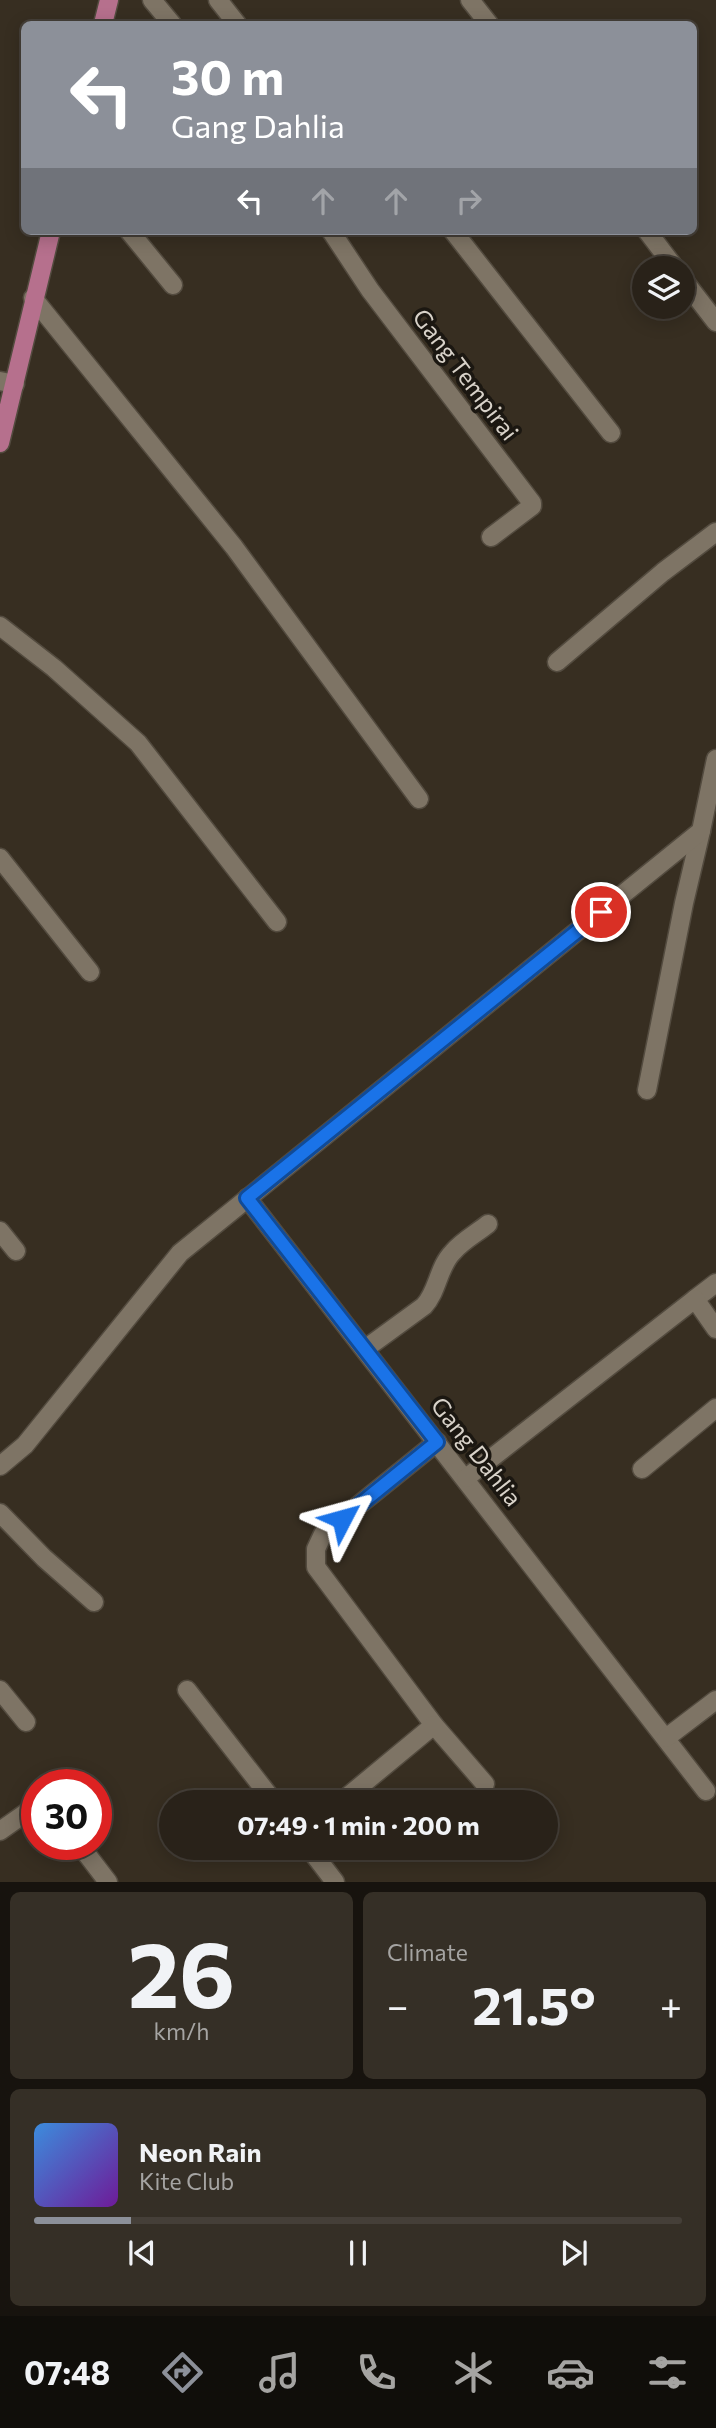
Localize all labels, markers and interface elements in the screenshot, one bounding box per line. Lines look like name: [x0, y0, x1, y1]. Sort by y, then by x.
text: 30 m: [171, 45, 284, 105]
icon: left: [56, 49, 147, 140]
text: Gang Dahlia: [171, 105, 345, 145]
icon: left: [231, 182, 269, 220]
icon: ahead: [304, 182, 342, 220]
icon: ahead: [377, 182, 415, 220]
icon: right: [450, 182, 488, 220]
map controls: [632, 256, 695, 319]
button: layers: [632, 256, 695, 319]
street label: Gang Tempirai: [407, 303, 525, 446]
pin: [571, 882, 631, 942]
icon: arrive: [582, 893, 620, 931]
street label: Gang Dahlia: [426, 1391, 529, 1511]
position arrow: [305, 1482, 379, 1556]
speed limit sign: 30: [21, 1769, 112, 1860]
text: 07:49 · 1 min · 200 m: [237, 1809, 480, 1840]
text: 26: [128, 1915, 235, 2027]
text: Climate: [387, 1938, 468, 1966]
text: 21.5°: [472, 1972, 596, 2036]
text: −: [387, 1981, 409, 2028]
text: +: [660, 1981, 682, 2028]
text: km/h: [154, 2017, 209, 2045]
text: Neon Rain: [139, 2136, 262, 2167]
text: Kite Club: [139, 2167, 234, 2195]
icon: previous: [123, 2234, 161, 2272]
icon: pause: [339, 2234, 377, 2272]
icon: next: [555, 2234, 593, 2272]
icon: directions: [158, 2348, 207, 2397]
icon: music: [255, 2348, 304, 2397]
icon: phone: [352, 2348, 401, 2397]
icon: climate: [449, 2348, 498, 2397]
icon: car: [546, 2348, 595, 2397]
icon: filters: [643, 2348, 692, 2397]
text: 07:48: [24, 2352, 110, 2392]

